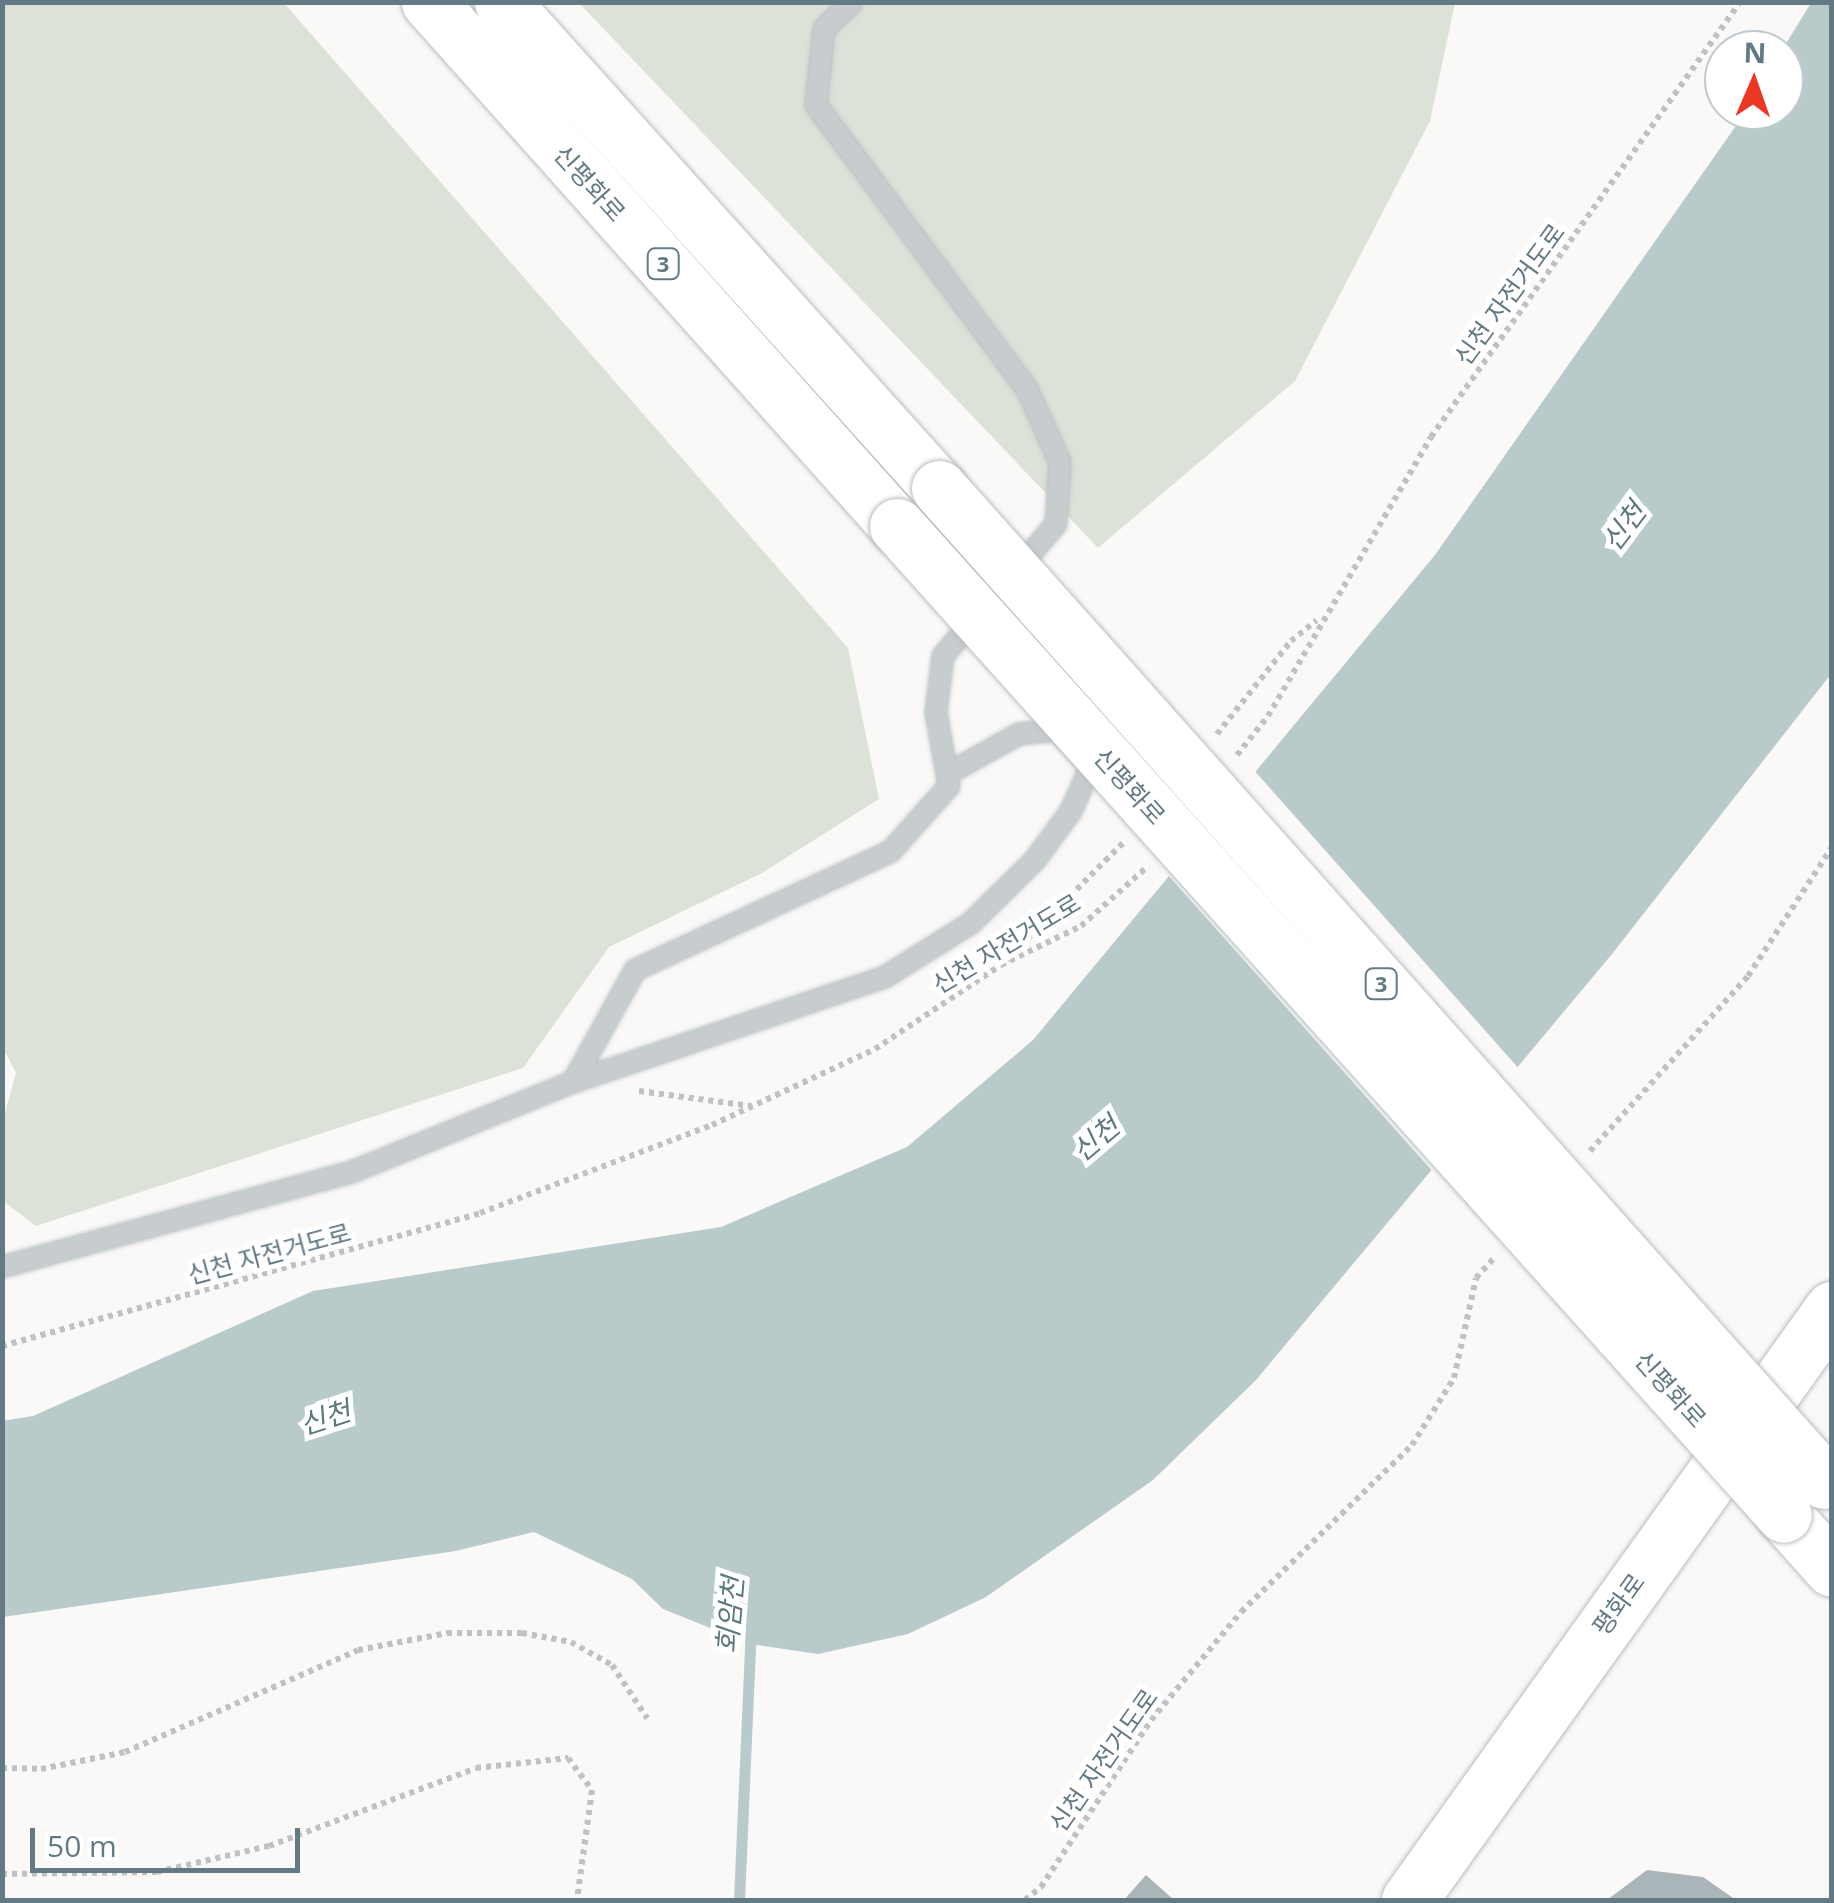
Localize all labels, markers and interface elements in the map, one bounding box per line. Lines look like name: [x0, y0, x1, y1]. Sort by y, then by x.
north arrow: [1704, 30, 1804, 130]
text: N: [1743, 33, 1767, 71]
street label: 신평화로: [548, 139, 632, 227]
street label: 신천 자전거도로: [1448, 217, 1570, 371]
road number: 3: [646, 247, 680, 281]
water label: 신천: [1594, 495, 1652, 557]
street label: 신평화로: [1088, 742, 1172, 830]
street label: 신천 자전거도로: [926, 887, 1086, 999]
road number: 3: [1364, 967, 1398, 1001]
water label: 신천: [1064, 1109, 1126, 1167]
street label: 신천 자전거도로: [184, 1217, 354, 1289]
street label: 신평화로: [1629, 1345, 1713, 1433]
water label: 신천: [295, 1393, 355, 1441]
street label: 평화로: [1586, 1567, 1650, 1641]
water label: 회암천: [709, 1575, 749, 1655]
street label: 신천 자전거도로: [1043, 1683, 1163, 1837]
scale bar: [35, 1808, 305, 1870]
text: 50 m: [47, 1825, 117, 1866]

